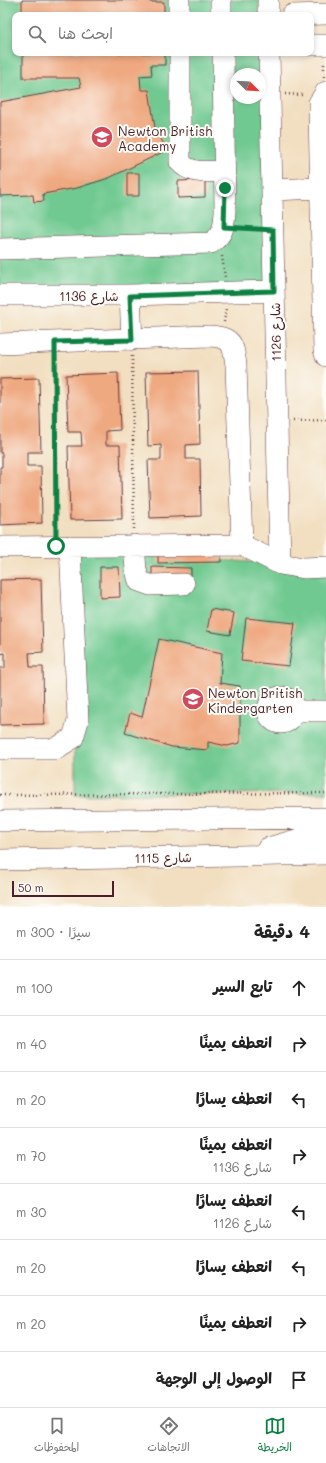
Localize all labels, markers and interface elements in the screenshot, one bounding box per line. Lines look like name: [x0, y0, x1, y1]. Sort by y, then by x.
search box: [12, 12, 314, 56]
icon: search: [26, 23, 48, 45]
text: ابحث هنا: [58, 23, 113, 43]
north arrow: [230, 68, 266, 104]
place label: Newton British Academy: [118, 122, 212, 154]
school or university icon: Newton British Academy: [89, 124, 115, 150]
route end: [216, 179, 234, 197]
street label: شارع 1136: [59, 287, 119, 306]
street label: شارع 1126: [266, 302, 286, 362]
route start: [47, 537, 65, 555]
place label: Newton British Kindergarten: [208, 684, 302, 716]
school or university icon: Newton British Kindergarten: [180, 686, 206, 712]
street label: شارع 1115: [134, 848, 192, 868]
scale bar: [12, 879, 114, 898]
text: 50 m: [18, 880, 44, 895]
text: 4 دقيقة: [254, 920, 310, 942]
text: سيرًا · 300 m: [16, 923, 91, 940]
text: تابع السير: [213, 976, 272, 996]
icon: ahead: [288, 977, 310, 999]
text: 100 m: [16, 979, 52, 996]
text: انعطف يمينًا: [200, 1032, 272, 1052]
icon: right: [288, 1033, 310, 1055]
text: 40 m: [16, 1035, 46, 1052]
text: انعطف يسارًا: [196, 1088, 272, 1108]
icon: left: [288, 1089, 310, 1111]
text: 20 m: [16, 1091, 46, 1108]
text: انعطف يمينًا: [200, 1134, 272, 1154]
icon: right: [288, 1145, 310, 1167]
text: 70 m: [16, 1147, 46, 1164]
text: شارع 1136: [213, 1158, 272, 1175]
text: انعطف يسارًا: [196, 1190, 272, 1210]
icon: left: [288, 1201, 310, 1223]
text: 30 m: [16, 1203, 46, 1220]
text: شارع 1126: [213, 1214, 272, 1231]
text: انعطف يسارًا: [196, 1256, 272, 1276]
icon: left: [288, 1257, 310, 1279]
text: 20 m: [16, 1259, 46, 1276]
text: انعطف يمينًا: [200, 1312, 272, 1332]
icon: right: [288, 1313, 310, 1335]
text: 20 m: [16, 1315, 46, 1332]
text: الوصول إلى الوجهة: [156, 1368, 272, 1388]
icon: arrive: [288, 1369, 310, 1391]
tab: المحفوظات: [34, 1415, 79, 1457]
tab: الاتجاهات: [147, 1415, 190, 1457]
tab: الخريطة: [258, 1415, 292, 1457]

